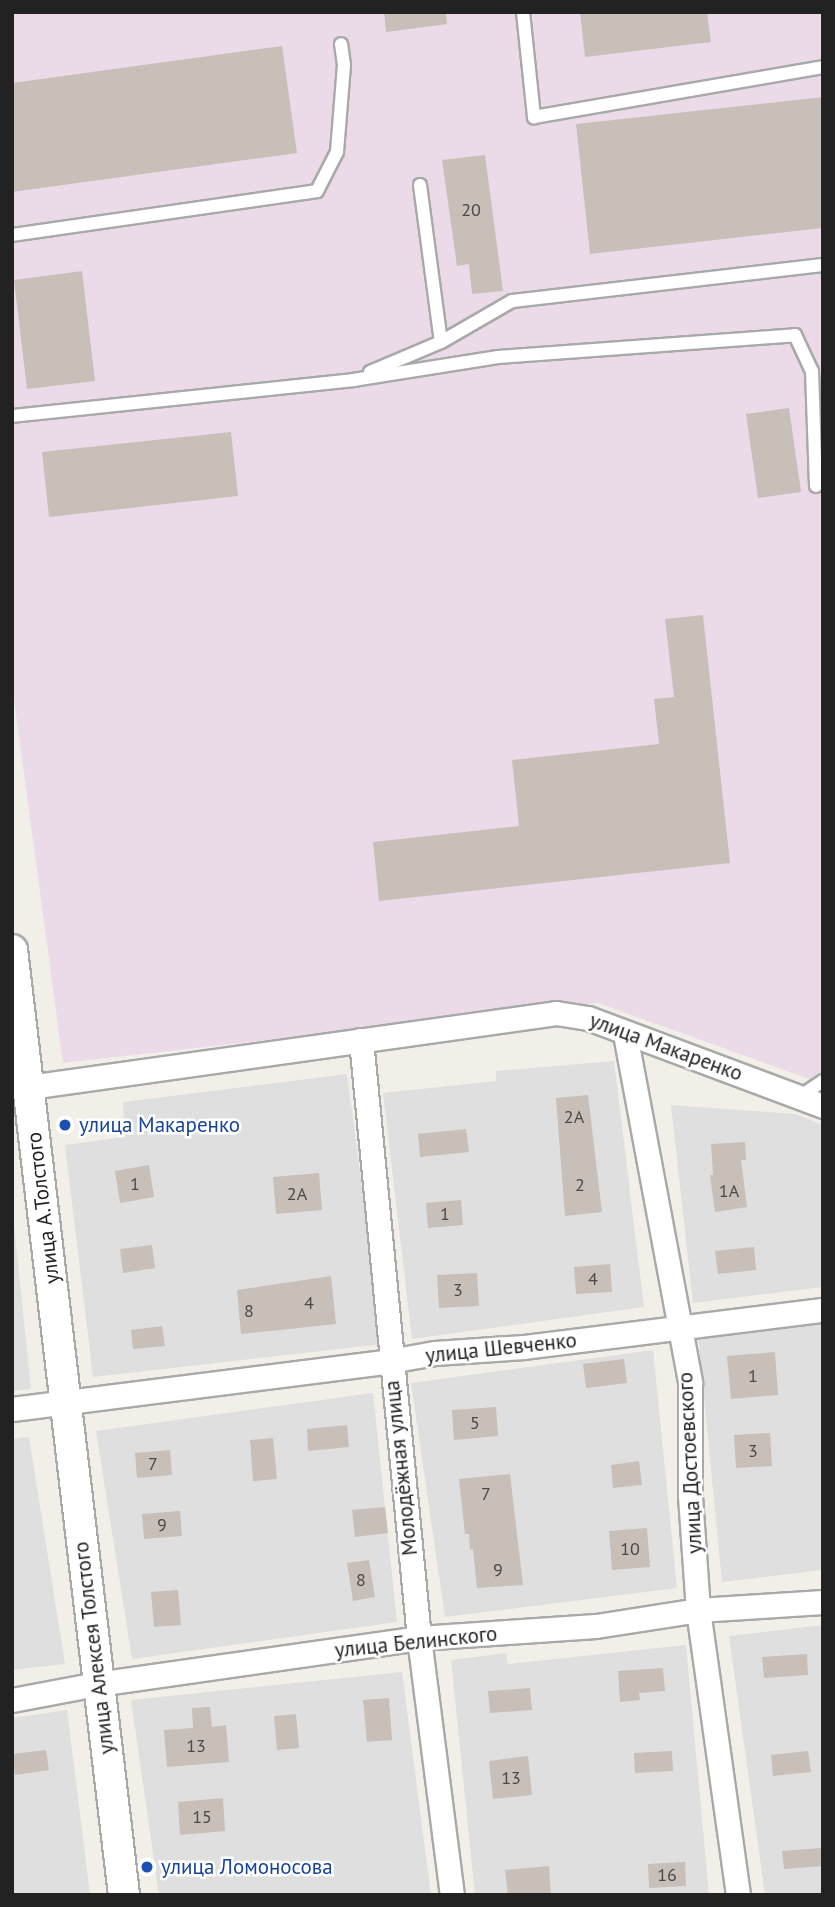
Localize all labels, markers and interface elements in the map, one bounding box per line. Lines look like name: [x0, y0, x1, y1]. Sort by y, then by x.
house number: 20: [461, 199, 481, 221]
street label: улица Макаренко: [586, 1008, 746, 1086]
house number: 2А: [564, 1106, 584, 1128]
place label: улица Макаренко: [79, 1112, 240, 1138]
marker: улица Макаренко: [57, 1117, 73, 1133]
street label: улица А.Толстого: [21, 1130, 65, 1286]
house number: 1: [130, 1173, 140, 1195]
house number: 2: [575, 1174, 585, 1196]
house number: 1А: [719, 1180, 739, 1202]
house number: 2А: [287, 1183, 307, 1205]
house number: 1: [440, 1203, 450, 1225]
house number: 4: [588, 1268, 598, 1290]
house number: 3: [453, 1279, 463, 1301]
house number: 4: [304, 1292, 314, 1314]
house number: 8: [244, 1300, 254, 1322]
street label: улица Шевченко: [424, 1328, 578, 1368]
house number: 1: [748, 1365, 758, 1387]
street label: улица Достоевского: [673, 1371, 707, 1555]
street label: Молодёжная улица: [379, 1379, 423, 1557]
house number: 5: [470, 1412, 480, 1434]
house number: 3: [748, 1440, 758, 1462]
house number: 7: [148, 1453, 158, 1475]
house number: 7: [481, 1483, 491, 1505]
house number: 9: [157, 1514, 167, 1536]
house number: 10: [620, 1538, 640, 1560]
street label: улица Алексея Толстого: [68, 1540, 120, 1756]
house number: 9: [493, 1559, 503, 1581]
house number: 8: [356, 1569, 366, 1591]
street label: улица Белинского: [333, 1621, 499, 1663]
house number: 13: [186, 1735, 206, 1757]
house number: 13: [501, 1767, 521, 1789]
house number: 15: [192, 1806, 212, 1828]
place label: улица Ломоносова: [161, 1854, 333, 1880]
marker: улица Ломоносова: [139, 1859, 155, 1875]
house number: 16: [657, 1864, 677, 1886]

